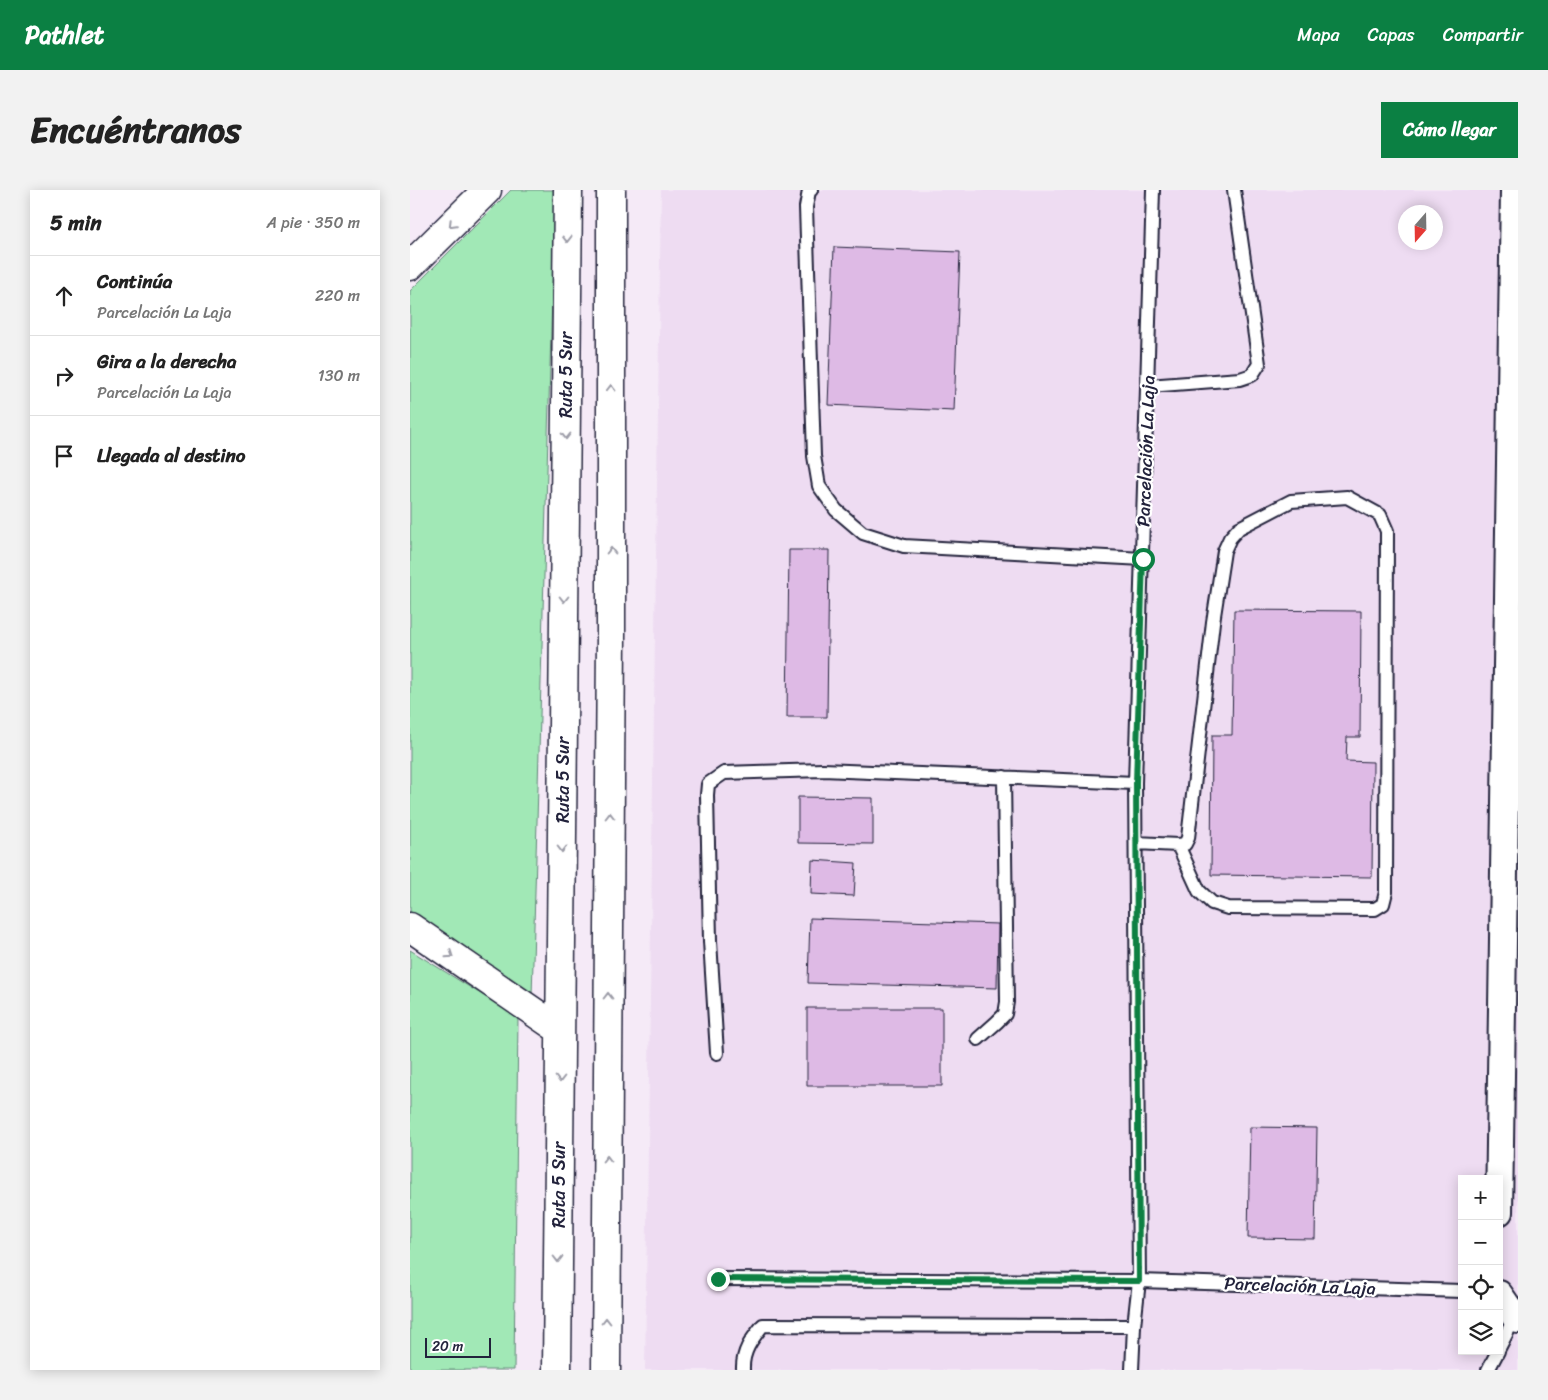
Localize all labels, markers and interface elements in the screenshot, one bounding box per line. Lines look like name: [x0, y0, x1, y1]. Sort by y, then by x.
text: Pathlet: [25, 14, 104, 56]
text: Mapa: [1297, 19, 1340, 51]
text: Capas: [1368, 19, 1415, 51]
text: Compartir: [1443, 19, 1523, 51]
text: Encuéntranos: [30, 99, 241, 161]
button: Cómo llegar: [1381, 102, 1518, 158]
text: 5 min: [50, 204, 102, 242]
north arrow: [1398, 205, 1443, 250]
text: A pie · 350 m: [267, 208, 360, 237]
one-way arrow: [449, 218, 458, 227]
one-way arrow: [562, 235, 572, 243]
text: Continúa: [97, 265, 172, 298]
text: 220 m: [315, 281, 360, 310]
icon: ahead: [50, 282, 78, 310]
text: Parcelación La Laja: [97, 298, 232, 327]
street label: Ruta 5 Sur: [550, 330, 582, 418]
text: Gira a la derecha: [97, 345, 236, 378]
text: 130 m: [318, 361, 360, 390]
icon: right: [50, 362, 78, 390]
street label: Parcelación La Laja: [1127, 375, 1165, 527]
text: Parcelación La Laja: [97, 378, 232, 407]
one-way arrow: [606, 384, 616, 392]
one-way arrow: [560, 432, 571, 440]
text: Llegada al destino: [97, 439, 246, 472]
icon: arrive: [50, 442, 78, 470]
one-way arrow: [606, 547, 616, 554]
route start: [1132, 548, 1155, 571]
one-way arrow: [559, 595, 569, 603]
street label: Ruta 5 Sur: [547, 735, 579, 823]
one-way arrow: [604, 812, 615, 820]
one-way arrow: [557, 845, 567, 853]
one-way arrow: [445, 949, 454, 958]
one-way arrow: [603, 992, 613, 1000]
one-way arrow: [555, 1075, 565, 1083]
street label: Ruta 5 Sur: [543, 1140, 575, 1228]
one-way arrow: [602, 1155, 612, 1162]
map controls: [1458, 1175, 1503, 1355]
button: +: [1458, 1175, 1503, 1220]
button: −: [1458, 1220, 1503, 1265]
one-way arrow: [553, 1255, 564, 1263]
button: locate: [1458, 1265, 1503, 1310]
street label: Parcelación La Laja: [1224, 1267, 1376, 1305]
route end: [707, 1268, 730, 1291]
button: layers: [1458, 1310, 1503, 1355]
one-way arrow: [601, 1317, 611, 1325]
text: 20 m: [432, 1334, 463, 1359]
scale bar: [425, 1335, 491, 1358]

